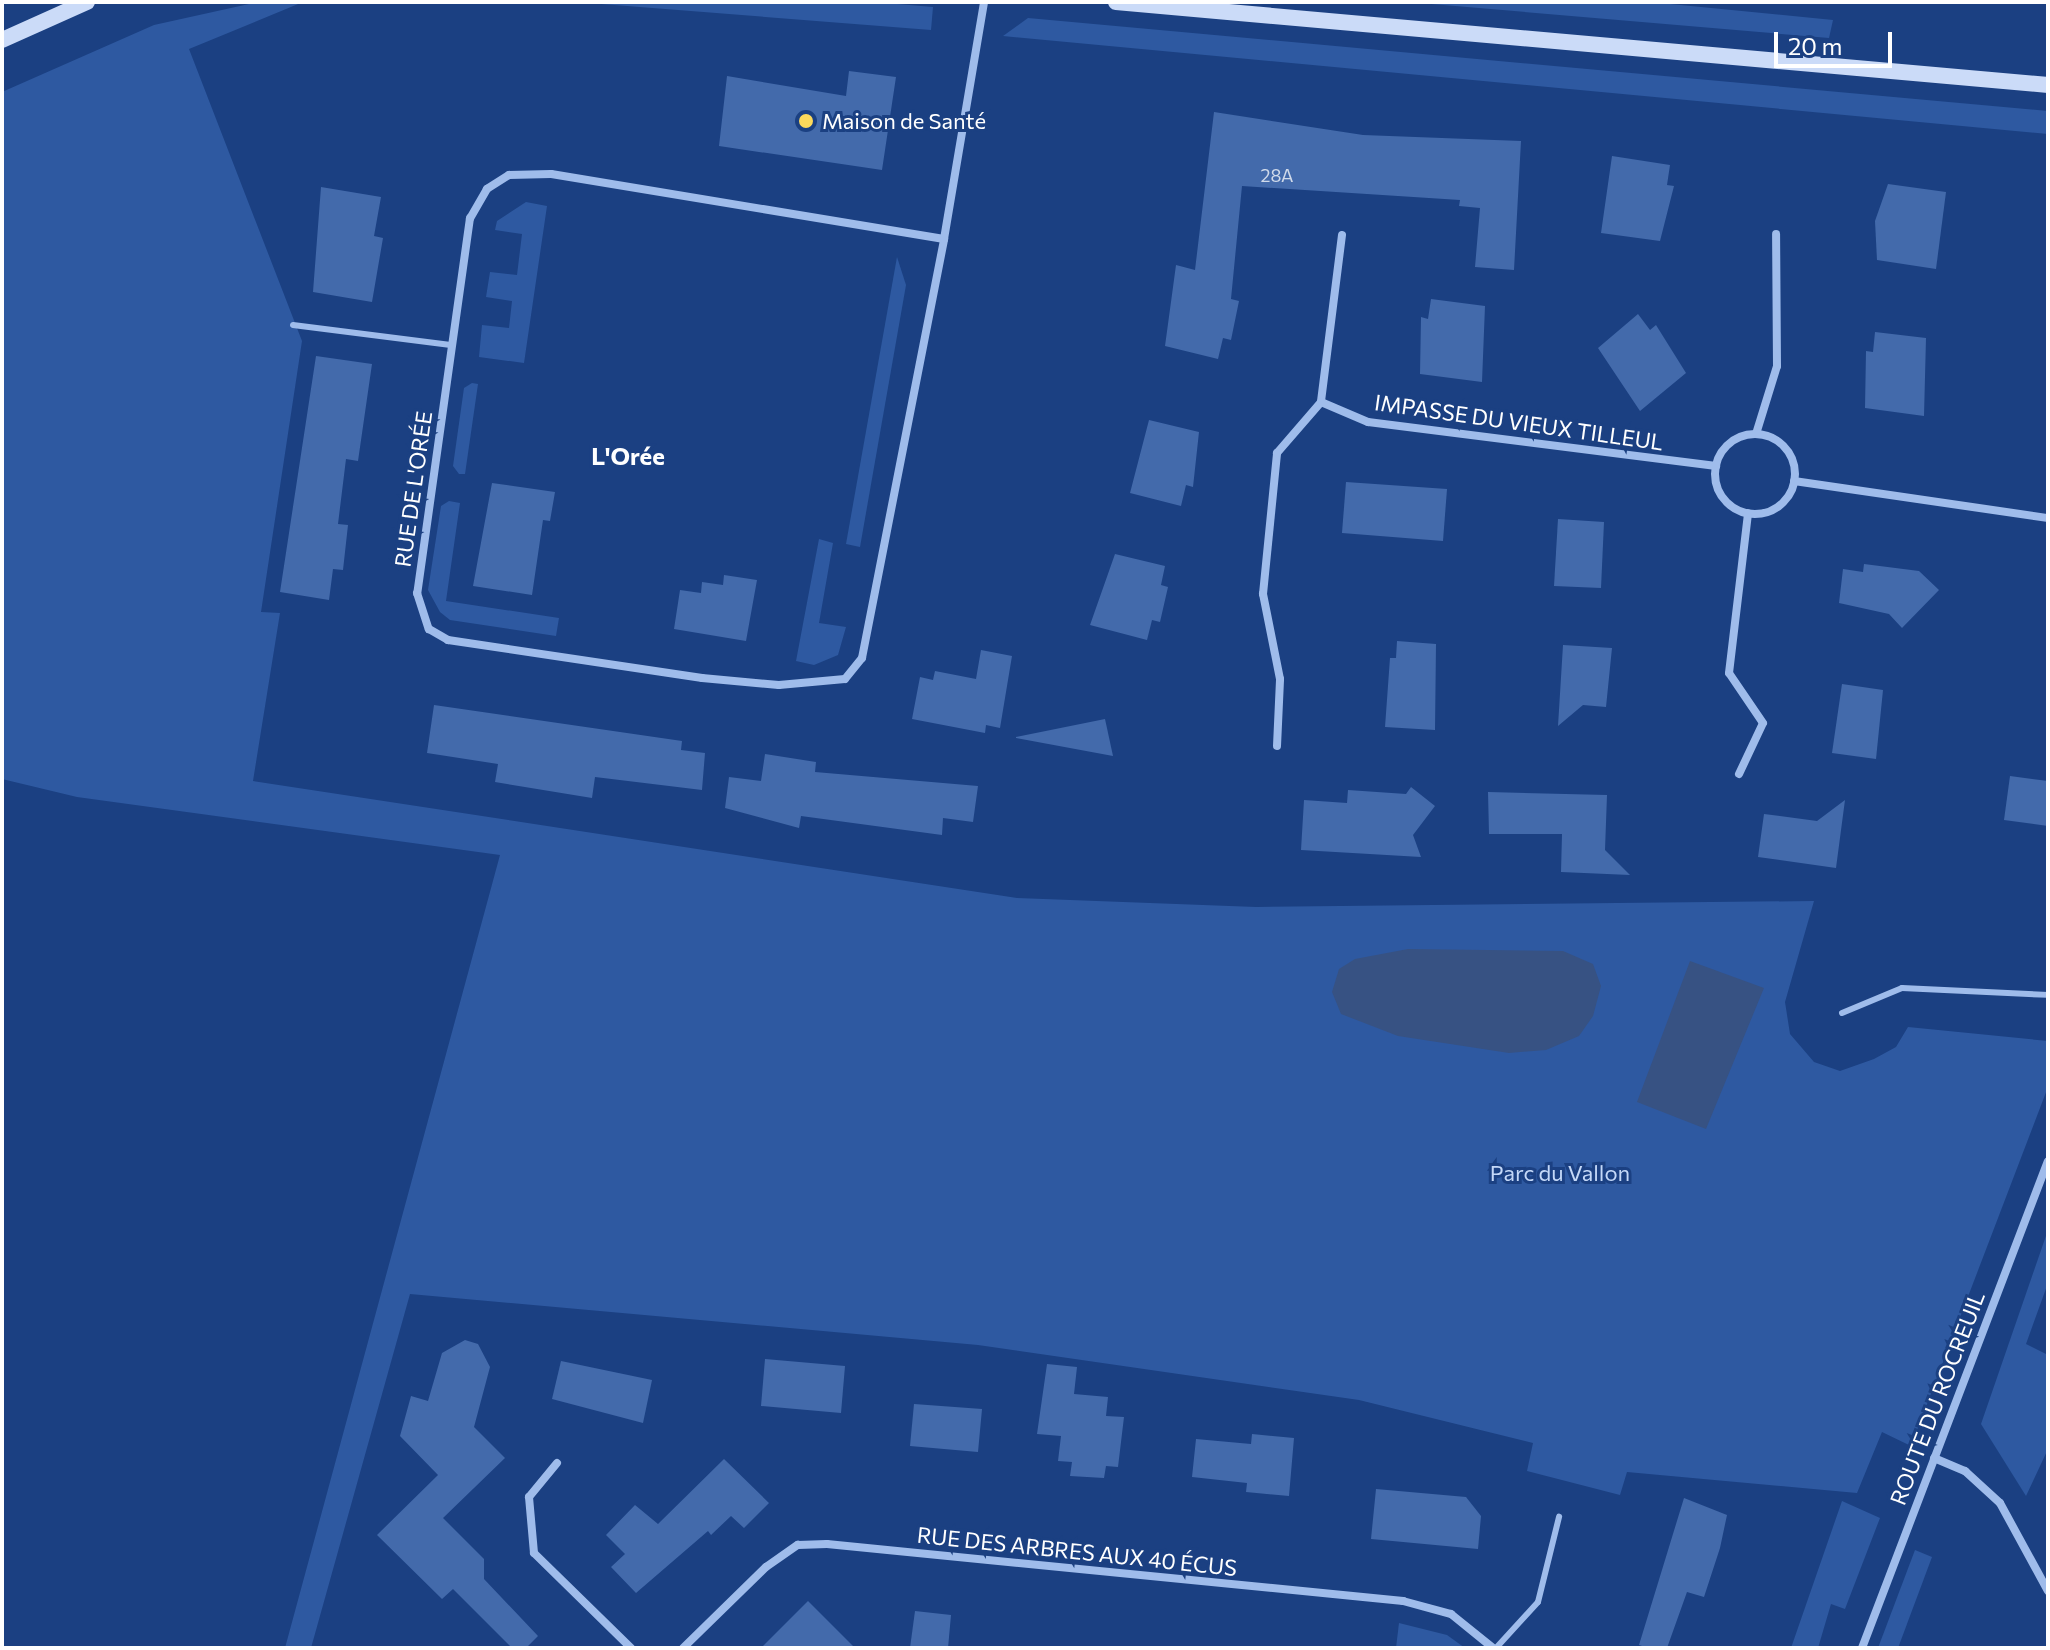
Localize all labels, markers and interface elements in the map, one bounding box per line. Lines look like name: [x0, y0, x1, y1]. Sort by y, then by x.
scale bar: [1778, 16, 1896, 66]
text: 20 m: [1788, 31, 1842, 60]
place label: Maison de Santé: [822, 108, 986, 134]
marker: Maison de Santé: [797, 112, 815, 130]
house number: 28A: [1261, 164, 1293, 186]
street label: IMPASSE DU VIEUX TILLEUL: [1373, 389, 1665, 455]
street label: RUE DE L'ORÉE: [389, 409, 437, 569]
district label: L'Orée: [591, 442, 665, 470]
park label: Parc du Vallon: [1490, 1160, 1630, 1186]
street label: ROUTE DU ROCREUIL: [1884, 1288, 1990, 1508]
street label: RUE DES ARBRES AUX 40 ÉCUS: [916, 1521, 1238, 1581]

